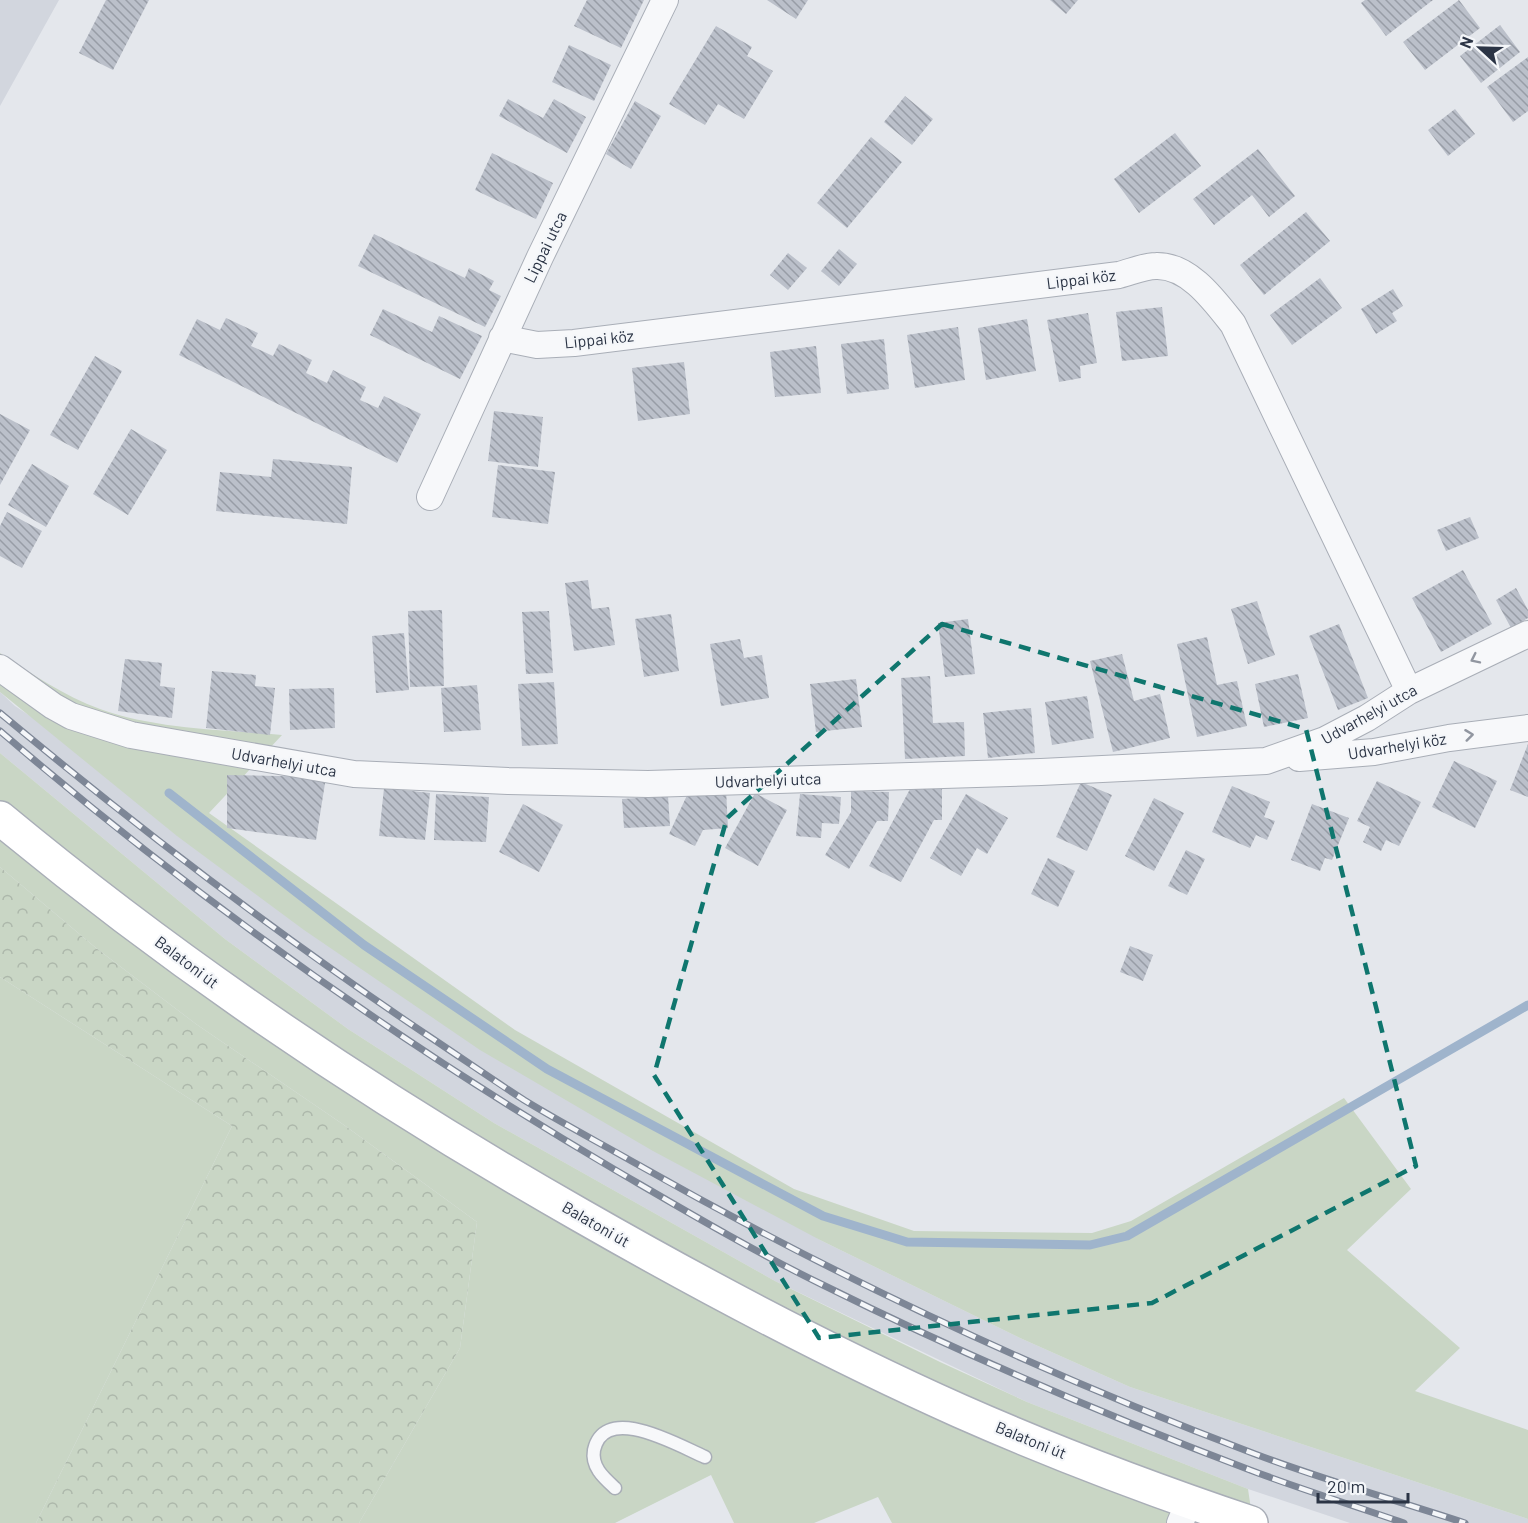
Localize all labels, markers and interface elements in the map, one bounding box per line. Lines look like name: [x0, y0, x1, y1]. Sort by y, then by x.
north arrow: [1450, 18, 1510, 78]
text: N: [1455, 34, 1476, 51]
street label: Lippai utca: [519, 208, 570, 286]
street label: Lippai köz: [1045, 265, 1117, 292]
street label: Lippai köz: [563, 325, 635, 352]
one-way arrow: [1471, 651, 1482, 663]
street label: Udvarhelyi utca: [1318, 679, 1420, 748]
street label: Udvarhelyi köz: [1346, 728, 1447, 763]
one-way arrow: [1465, 729, 1474, 742]
street label: Udvarhelyi utca: [230, 743, 338, 780]
street label: Udvarhelyi utca: [714, 768, 822, 791]
street label: Balatoni út: [152, 932, 223, 992]
street label: Balatoni út: [559, 1197, 633, 1250]
street label: Balatoni út: [993, 1417, 1069, 1462]
scale bar: [1318, 1466, 1408, 1504]
text: 20 m: [1327, 1475, 1365, 1497]

